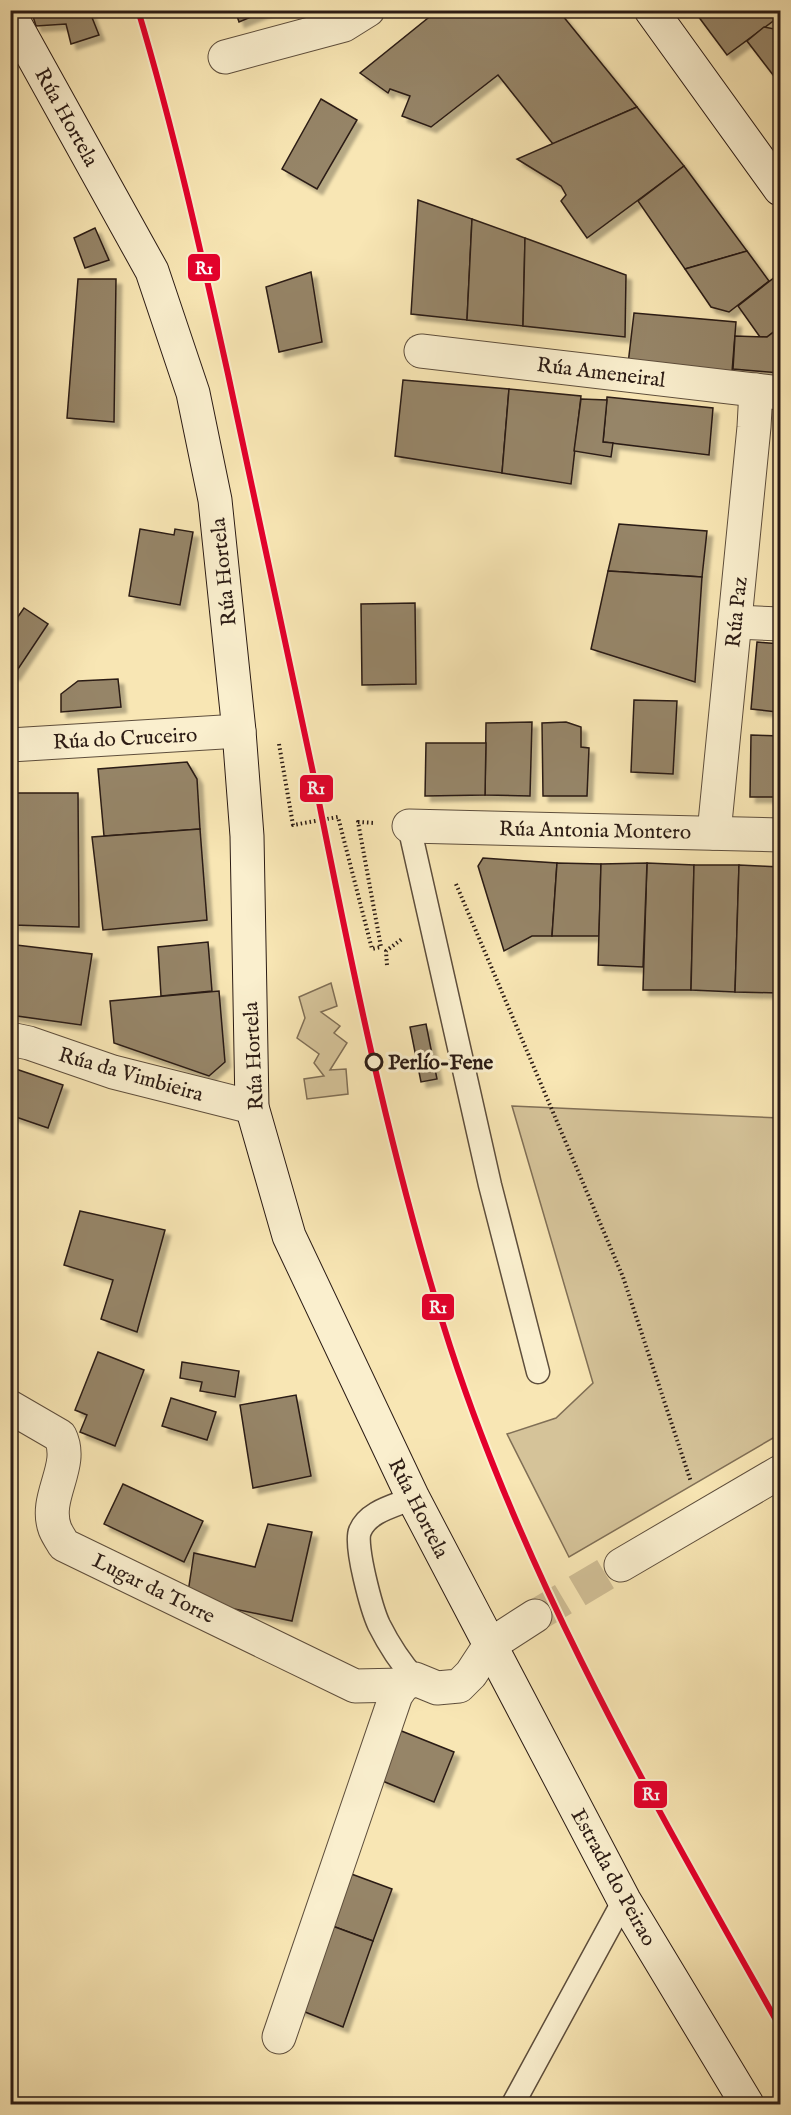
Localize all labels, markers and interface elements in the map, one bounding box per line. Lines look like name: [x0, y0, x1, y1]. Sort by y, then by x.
street label: Rúa Hortela: [28, 64, 104, 173]
line badge: R1: [187, 253, 221, 282]
text: R1: [195, 260, 213, 280]
street label: Rúa Ameneiral: [535, 352, 667, 395]
street label: Rúa Hortela: [205, 515, 244, 627]
street label: Rúa Paz: [720, 575, 755, 649]
street label: Rúa do Cruceiro: [52, 722, 198, 757]
line badge: R1: [299, 774, 334, 803]
text: R1: [307, 780, 325, 800]
street label: Rúa Antonia Montero: [499, 816, 691, 847]
street label: Rúa Hortela: [238, 1000, 271, 1111]
street label: Rúa da Vimbieira: [55, 1042, 207, 1109]
place label: Perlío-Fene: [388, 1050, 494, 1077]
marker: Perlío-Fene: [365, 1053, 383, 1071]
line badge: R1: [421, 1293, 455, 1321]
text: R1: [429, 1299, 447, 1319]
street label: Rúa Hortela: [381, 1454, 455, 1564]
street label: Lugar da Torre: [88, 1548, 219, 1631]
line badge: R1: [633, 1780, 668, 1809]
text: R1: [642, 1786, 660, 1806]
street label: Estrada do Peirao: [564, 1804, 662, 1951]

